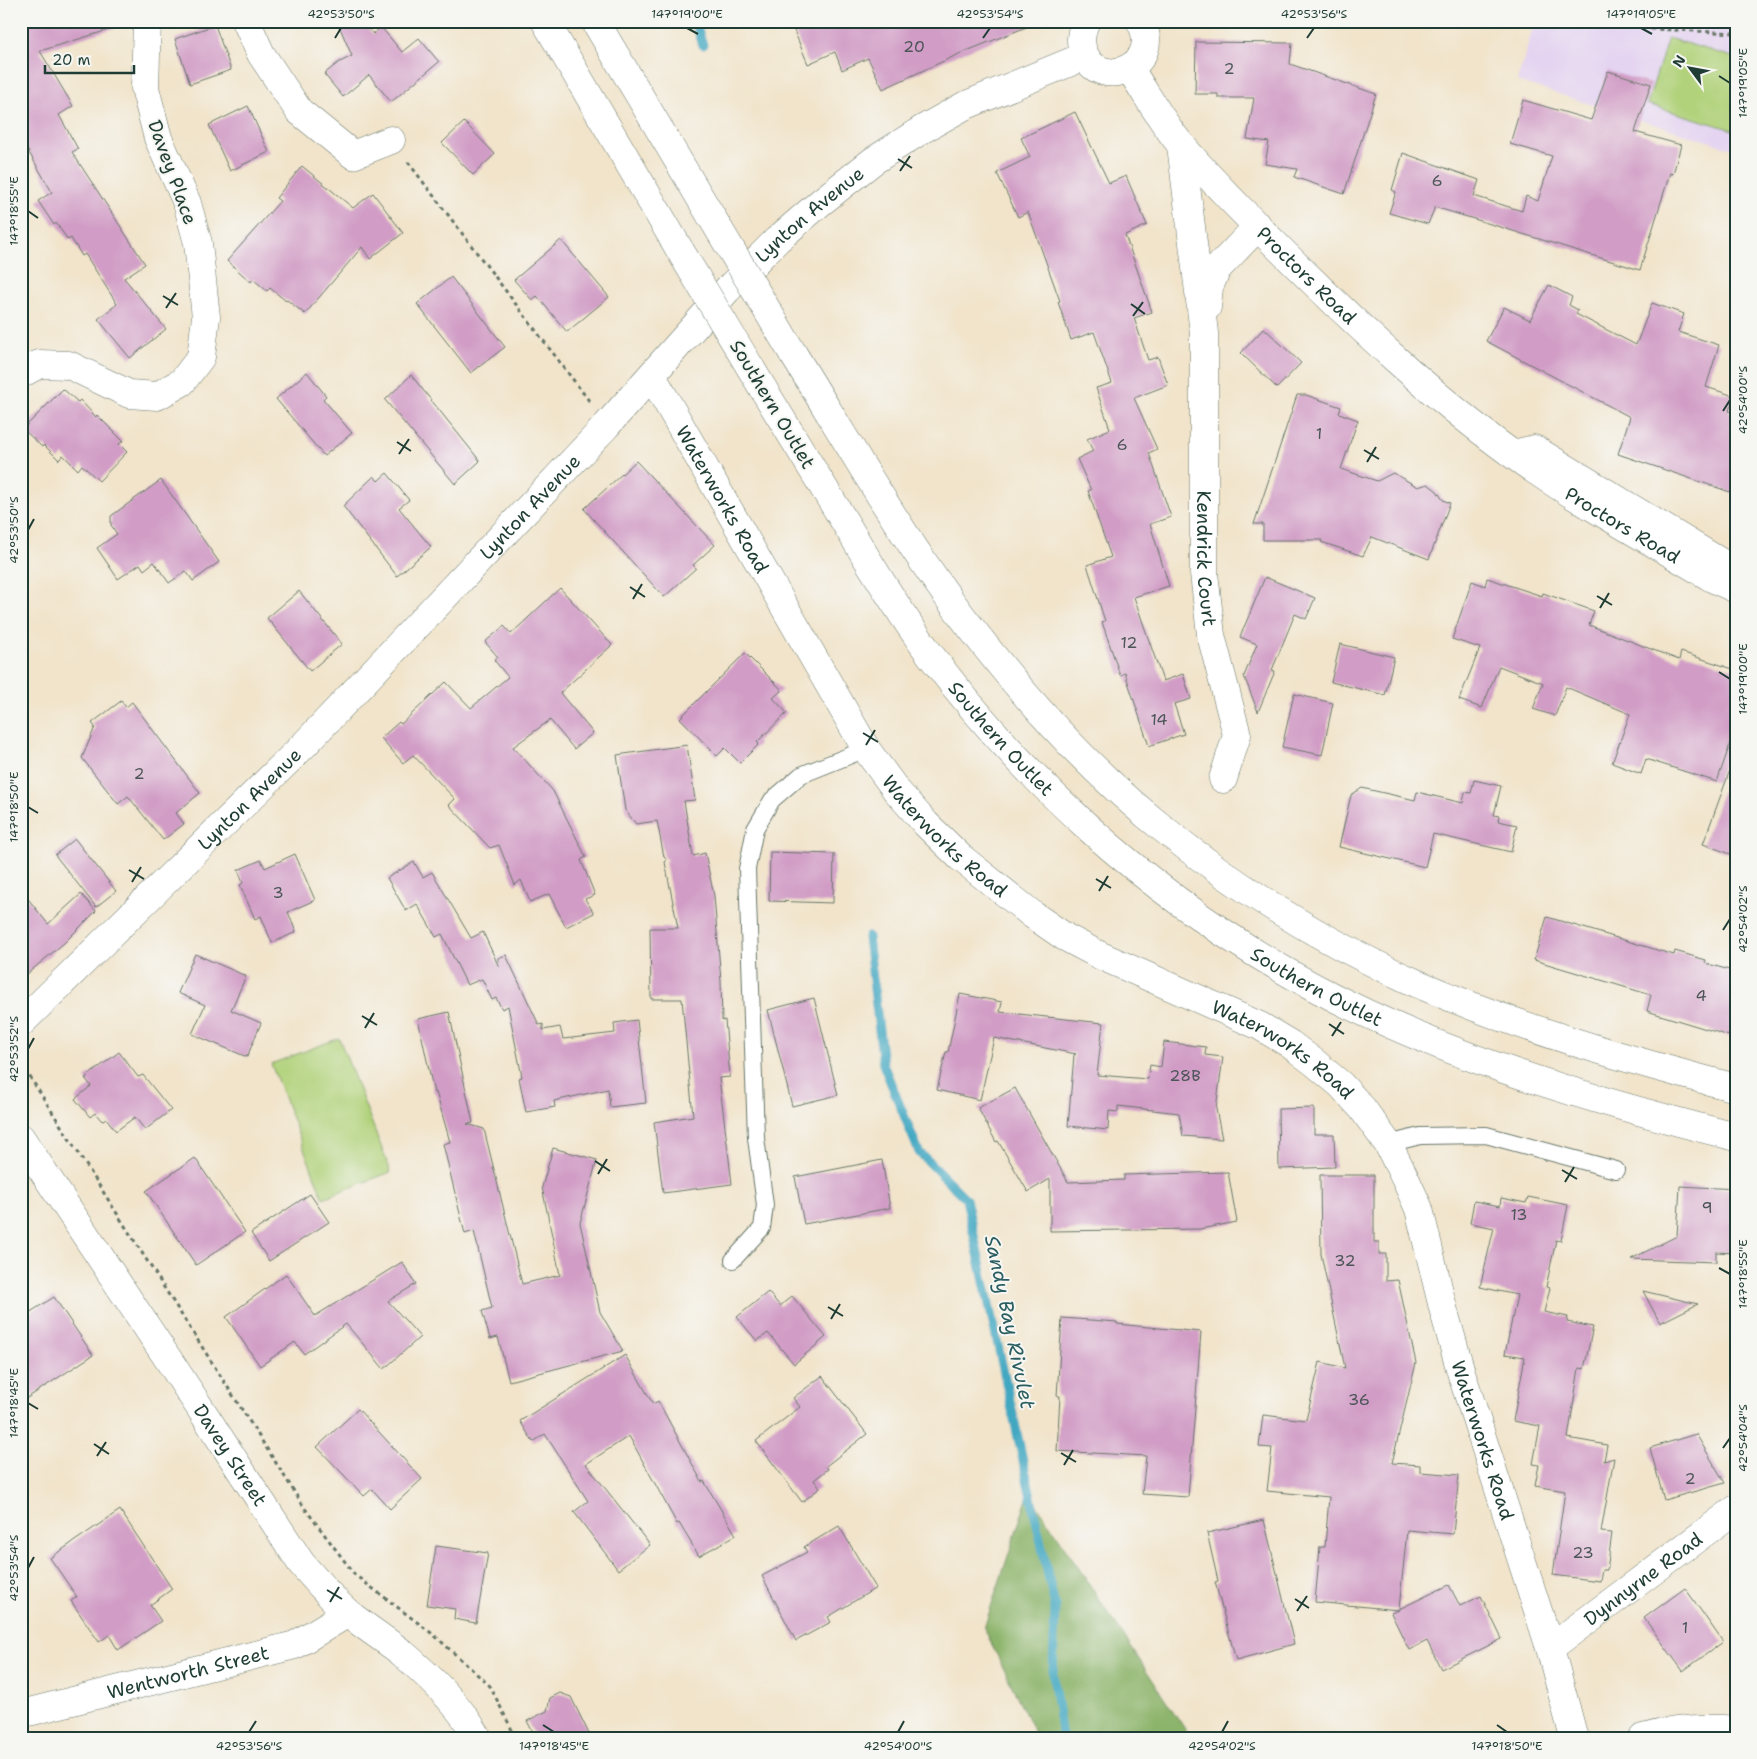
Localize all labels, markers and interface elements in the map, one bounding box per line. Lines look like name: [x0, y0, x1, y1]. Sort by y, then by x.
text: 42°53'50"S: [307, 6, 375, 22]
text: 147°19'00"E: [651, 6, 723, 22]
text: 42°53'54"S: [957, 6, 1024, 22]
text: 42°53'56"S: [1281, 6, 1347, 22]
text: 147°19'05"E: [1606, 6, 1676, 22]
house number: 20: [903, 36, 925, 57]
scale bar: [45, 42, 134, 74]
north arrow: [1664, 42, 1714, 92]
text: 147°19'05"E: [1735, 48, 1751, 118]
text: 20 m: [52, 50, 91, 70]
text: N: [1668, 52, 1690, 71]
house number: 2: [1223, 58, 1235, 79]
street label: Davey Place: [142, 116, 203, 228]
street label: Lynton Avenue: [750, 161, 869, 268]
house number: 6: [1431, 170, 1443, 191]
text: 147°18'55"E: [6, 176, 22, 246]
street label: Proctors Road: [1251, 221, 1362, 330]
street label: Southern Outlet: [724, 335, 821, 473]
text: 42°54'00"S: [1735, 366, 1751, 434]
street label: Waterworks Road: [670, 421, 774, 578]
house number: 1: [1316, 423, 1322, 444]
house number: 6: [1116, 434, 1128, 455]
street label: Lynton Avenue: [474, 449, 586, 565]
street label: Proctors Road: [1560, 481, 1685, 569]
street label: Kendrick Court: [1191, 491, 1222, 628]
text: 42°53'50"S: [6, 496, 22, 564]
house number: 12: [1120, 632, 1138, 653]
text: 147°19'00"E: [1735, 643, 1751, 715]
street label: Southern Outlet: [943, 676, 1059, 801]
house number: 14: [1150, 709, 1168, 730]
street label: Lynton Avenue: [192, 742, 307, 856]
house number: 2: [133, 763, 145, 784]
street label: Waterworks Road: [876, 770, 1013, 903]
text: 147°18'50"E: [6, 772, 22, 842]
house number: 3: [272, 882, 284, 903]
text: 42°54'02"S: [1735, 885, 1751, 953]
street label: Southern Outlet: [1246, 941, 1387, 1032]
house number: 4: [1695, 985, 1707, 1006]
street label: Waterworks Road: [1208, 994, 1360, 1105]
text: 42°53'52"S: [6, 1015, 22, 1082]
house number: 28B: [1169, 1065, 1201, 1086]
house number: 9: [1701, 1197, 1713, 1218]
house number: 13: [1510, 1204, 1528, 1225]
water label: Sandy Bay Rivulet: [979, 1233, 1041, 1412]
text: 147°18'55"E: [1735, 1239, 1751, 1309]
house number: 32: [1334, 1250, 1356, 1271]
street label: Waterworks Road: [1445, 1358, 1520, 1523]
text: 147°18'45"E: [6, 1368, 22, 1438]
house number: 36: [1348, 1389, 1370, 1410]
street label: Davey Street: [188, 1399, 273, 1511]
text: 42°54'04"S: [1735, 1404, 1751, 1472]
house number: 2: [1684, 1468, 1696, 1489]
street label: Dynnyrne Road: [1579, 1526, 1708, 1631]
text: 42°53'54"S: [6, 1534, 22, 1601]
house number: 23: [1572, 1542, 1594, 1563]
house number: 1: [1682, 1617, 1688, 1638]
street label: Wentworth Street: [104, 1640, 272, 1705]
text: 42°53'56"S: [216, 1738, 282, 1754]
text: 147°18'45"E: [519, 1738, 589, 1754]
text: 42°54'00"S: [864, 1738, 932, 1754]
text: 42°54'02"S: [1188, 1738, 1256, 1754]
text: 147°18'50"E: [1472, 1738, 1542, 1754]

